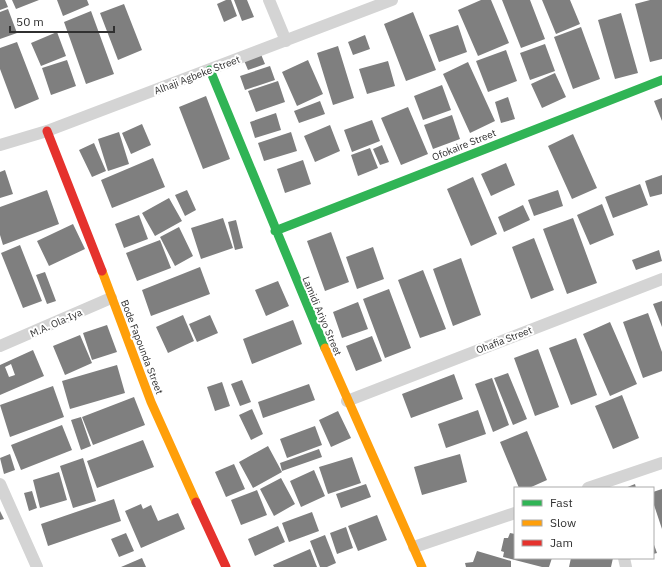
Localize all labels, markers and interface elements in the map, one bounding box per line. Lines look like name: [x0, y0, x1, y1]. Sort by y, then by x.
scale bar: [10, 8, 114, 34]
text: 50 m: [16, 14, 44, 29]
street label: Alhaji Agbeke Street: [152, 52, 242, 97]
street label: Ofokaire Street: [430, 126, 498, 164]
street label: Lamidi Ariyo Street: [299, 274, 345, 358]
street label: Bode Fapounda Street: [118, 298, 166, 396]
street label: M.A. Ola-Iya: [28, 305, 85, 340]
street label: Ohafia Street: [474, 323, 534, 357]
legend: [514, 487, 654, 559]
text: Fast: [550, 495, 573, 510]
text: Slow: [550, 515, 576, 530]
text: Jam: [550, 535, 573, 550]

